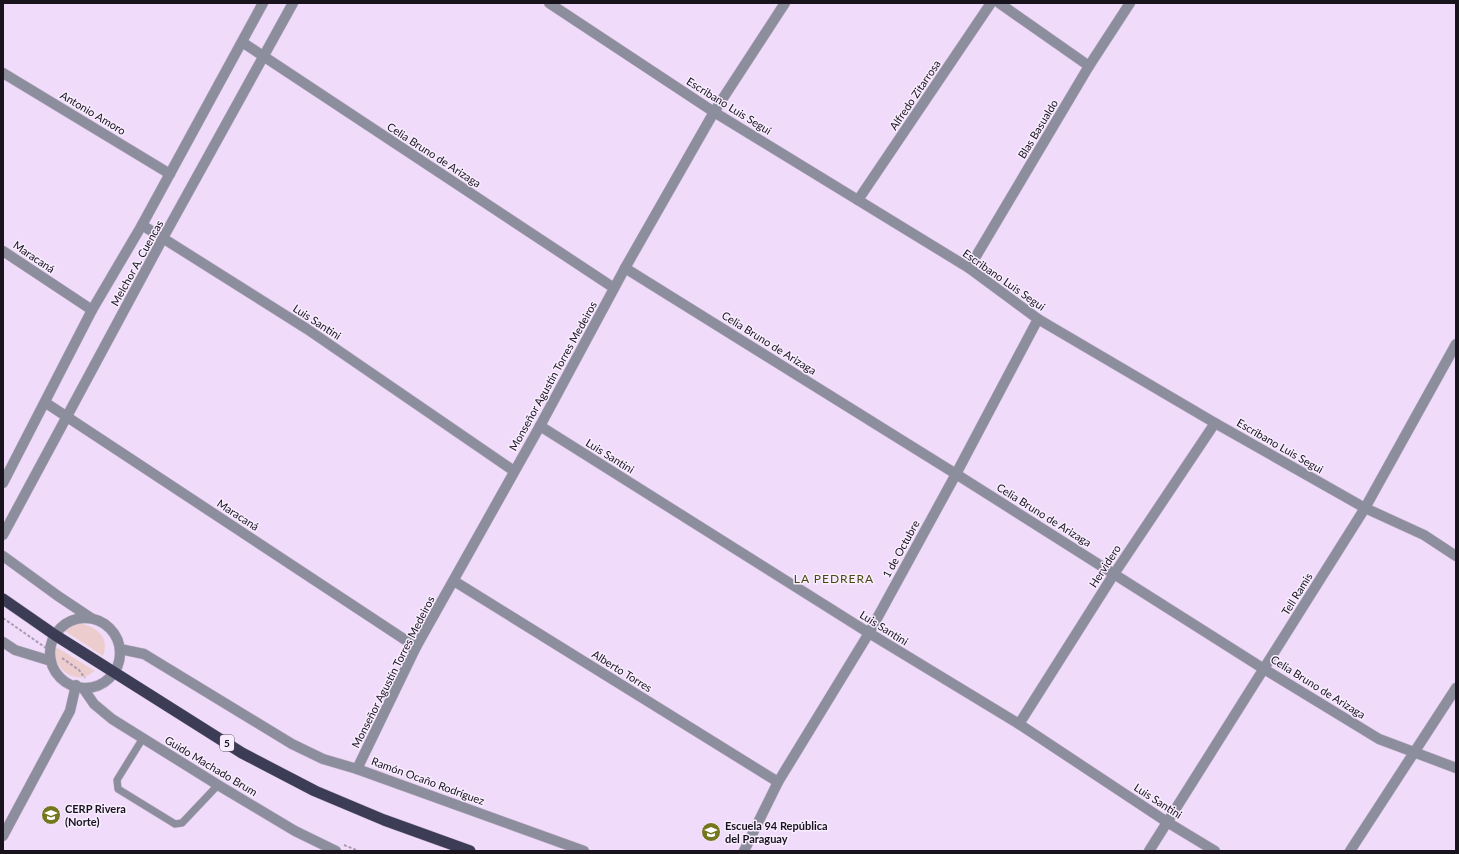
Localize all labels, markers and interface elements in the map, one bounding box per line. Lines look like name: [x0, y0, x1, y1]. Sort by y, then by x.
street label: Alfredo Zitarrosa: [886, 57, 943, 132]
street label: Escribano Luis Segui: [684, 74, 774, 137]
street label: Antonio Amoro: [58, 88, 128, 137]
street label: Blas Basualdo: [1015, 97, 1060, 161]
street label: Celia Bruno de Arizaga: [385, 119, 484, 190]
street label: Melchor A. Cuencas: [108, 217, 166, 308]
street label: Maracaná: [11, 238, 57, 275]
street label: Escribano Luis Segui: [961, 246, 1048, 313]
street label: Monseñor Agustín Torres Medeiros: [506, 299, 599, 453]
street label: Luis Santini: [291, 301, 344, 342]
street label: Celia Bruno de Arizaga: [720, 308, 819, 377]
street label: Escribano Luis Segui: [1235, 416, 1326, 476]
street label: Luis Santini: [584, 436, 637, 476]
street label: Celia Bruno de Arizaga: [995, 480, 1094, 549]
street label: Maracaná: [215, 496, 262, 533]
street label: 1 de Octubre: [879, 518, 922, 580]
street label: Hervidero: [1086, 542, 1123, 590]
street label: Tell Ramis: [1278, 570, 1315, 617]
district label: LA PEDRERA: [794, 571, 874, 586]
street label: Monseñor Agustín Torres Medeiros: [348, 593, 437, 750]
street label: Luis Santini: [858, 608, 911, 648]
street label: Alberto Torres: [590, 647, 655, 694]
street label: Celia Bruno de Arizaga: [1269, 652, 1368, 721]
street label: Guido Machado Brum: [163, 733, 260, 798]
road number: 5: [220, 735, 234, 751]
street label: Ramón Ocaño Rodríguez: [370, 754, 487, 807]
street label: Luis Santini: [1132, 780, 1185, 821]
place label: CERP Rivera (Norte): [65, 802, 126, 828]
school or university icon: CERP Rivera (Norte): [40, 804, 62, 826]
place label: Escuela 94 República del Paraguay: [725, 819, 828, 845]
school or university icon: Escuela 94 República del Paraguay: [700, 821, 722, 843]

